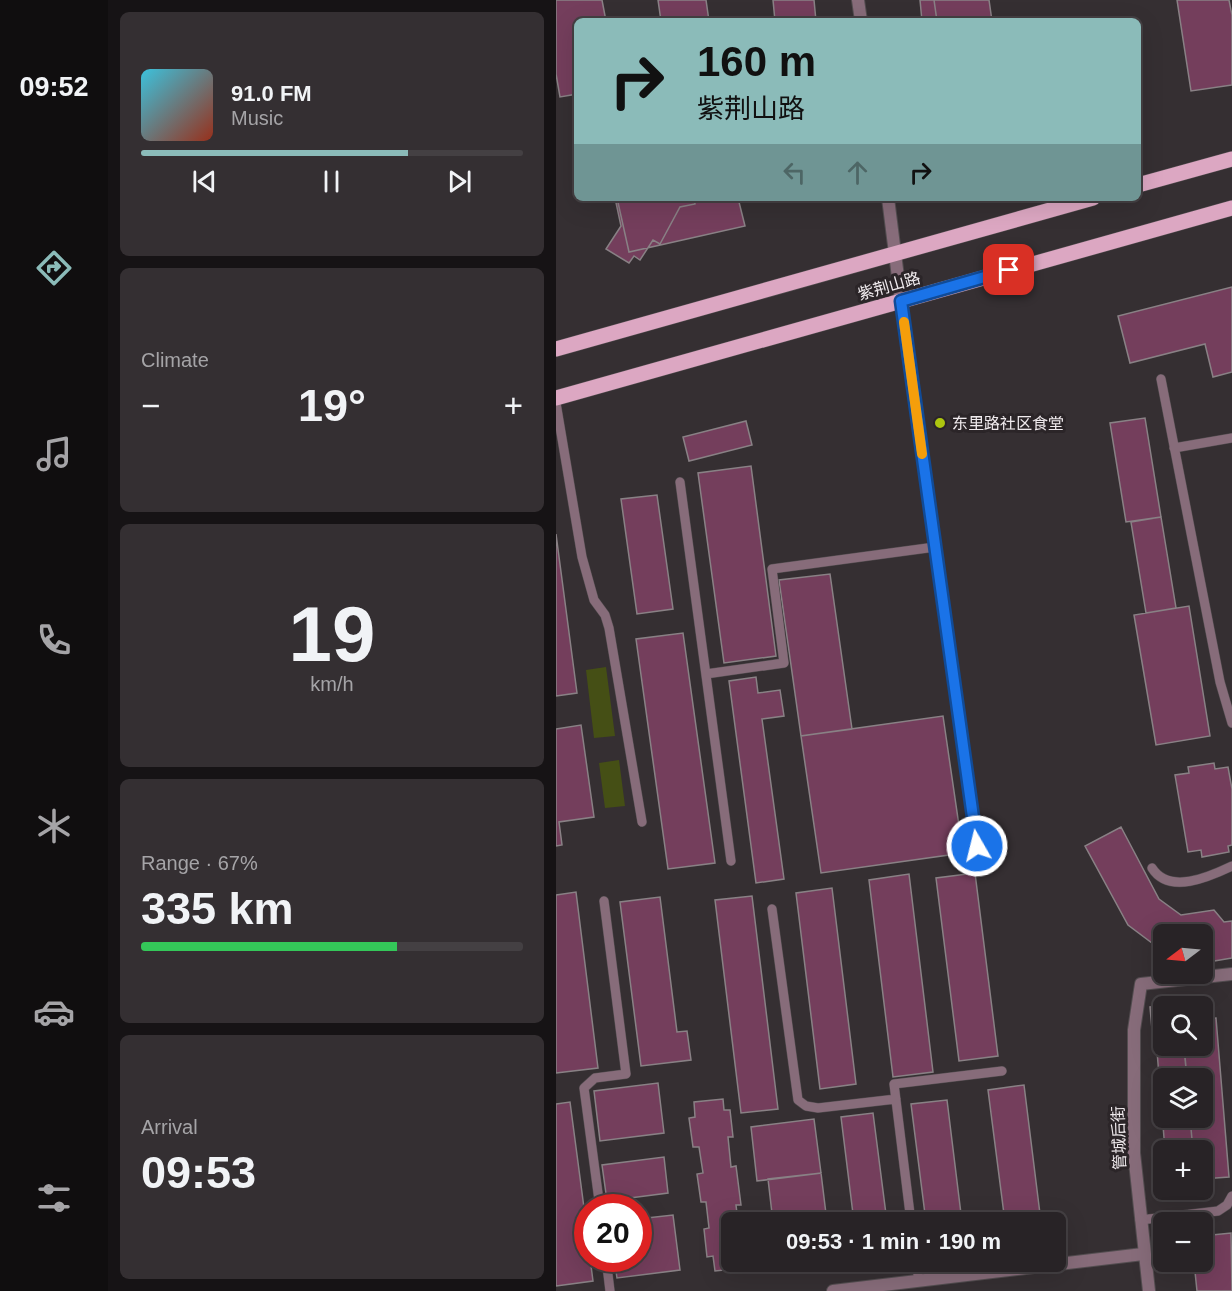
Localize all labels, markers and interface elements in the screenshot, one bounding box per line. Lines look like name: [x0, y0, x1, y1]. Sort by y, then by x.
text: 160 m: [697, 38, 816, 85]
icon: right: [598, 42, 676, 120]
text: 09:52: [19, 72, 89, 102]
text: 91.0 FM: [231, 81, 312, 106]
text: 紫荆山路: [697, 94, 805, 124]
text: Music: [231, 107, 283, 129]
icon: left: [778, 156, 811, 189]
icon: ahead: [841, 156, 874, 189]
icon: right: [904, 156, 937, 189]
icon: previous: [188, 165, 221, 198]
icon: pause: [315, 165, 348, 198]
icon: next: [443, 165, 476, 198]
pin: [983, 244, 1034, 295]
icon: directions: [33, 247, 75, 289]
icon: arrive: [992, 253, 1025, 286]
street label: 紫荆山路: [856, 269, 922, 303]
text: Climate: [141, 349, 209, 371]
text: 19°: [298, 380, 366, 431]
text: −: [141, 387, 160, 424]
text: +: [504, 387, 523, 424]
place label: 东里路社区食堂: [952, 415, 1064, 432]
marker: 东里路社区食堂: [933, 416, 947, 430]
icon: music: [33, 433, 75, 475]
text: 19: [289, 590, 375, 678]
icon: phone: [33, 619, 75, 661]
text: km/h: [310, 673, 354, 695]
icon: climate: [33, 805, 75, 847]
position arrow: [945, 814, 1009, 878]
text: Range · 67%: [141, 852, 258, 874]
text: 335 km: [141, 883, 294, 934]
north arrow: [1153, 924, 1213, 984]
map controls: [1153, 924, 1213, 1272]
icon: car: [33, 991, 75, 1033]
button: search: [1153, 996, 1213, 1056]
button: layers: [1153, 1068, 1213, 1128]
street label: 管城后街: [1109, 1106, 1129, 1170]
text: Arrival: [141, 1116, 198, 1138]
button: +: [1153, 1140, 1213, 1200]
text: 09:53: [141, 1147, 256, 1198]
icon: filters: [33, 1177, 75, 1219]
speed limit sign: 20: [574, 1194, 652, 1272]
button: −: [1153, 1212, 1213, 1272]
text: 09:53 · 1 min · 190 m: [786, 1229, 1001, 1254]

